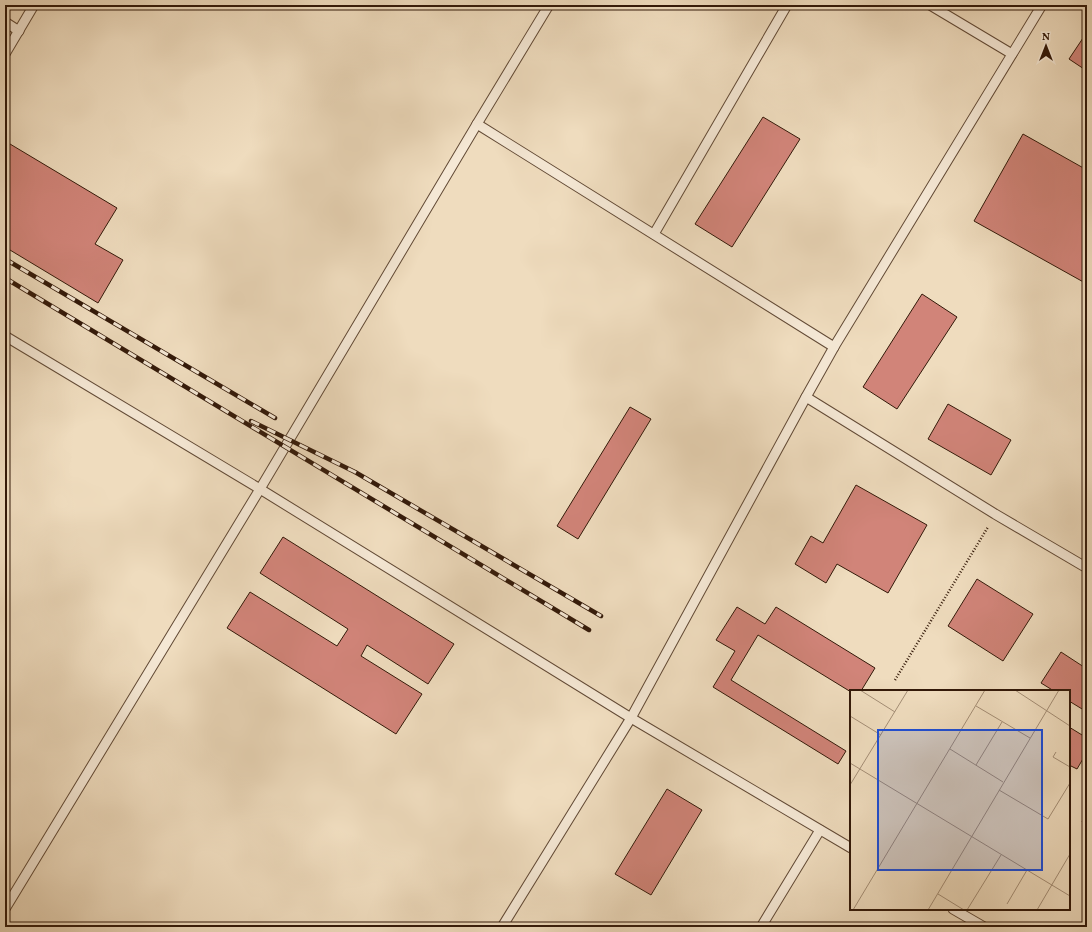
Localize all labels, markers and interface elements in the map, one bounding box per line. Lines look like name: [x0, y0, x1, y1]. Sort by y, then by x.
north arrow: [1026, 26, 1066, 66]
text: N: [1042, 30, 1050, 45]
inset map: [850, 690, 1070, 910]

